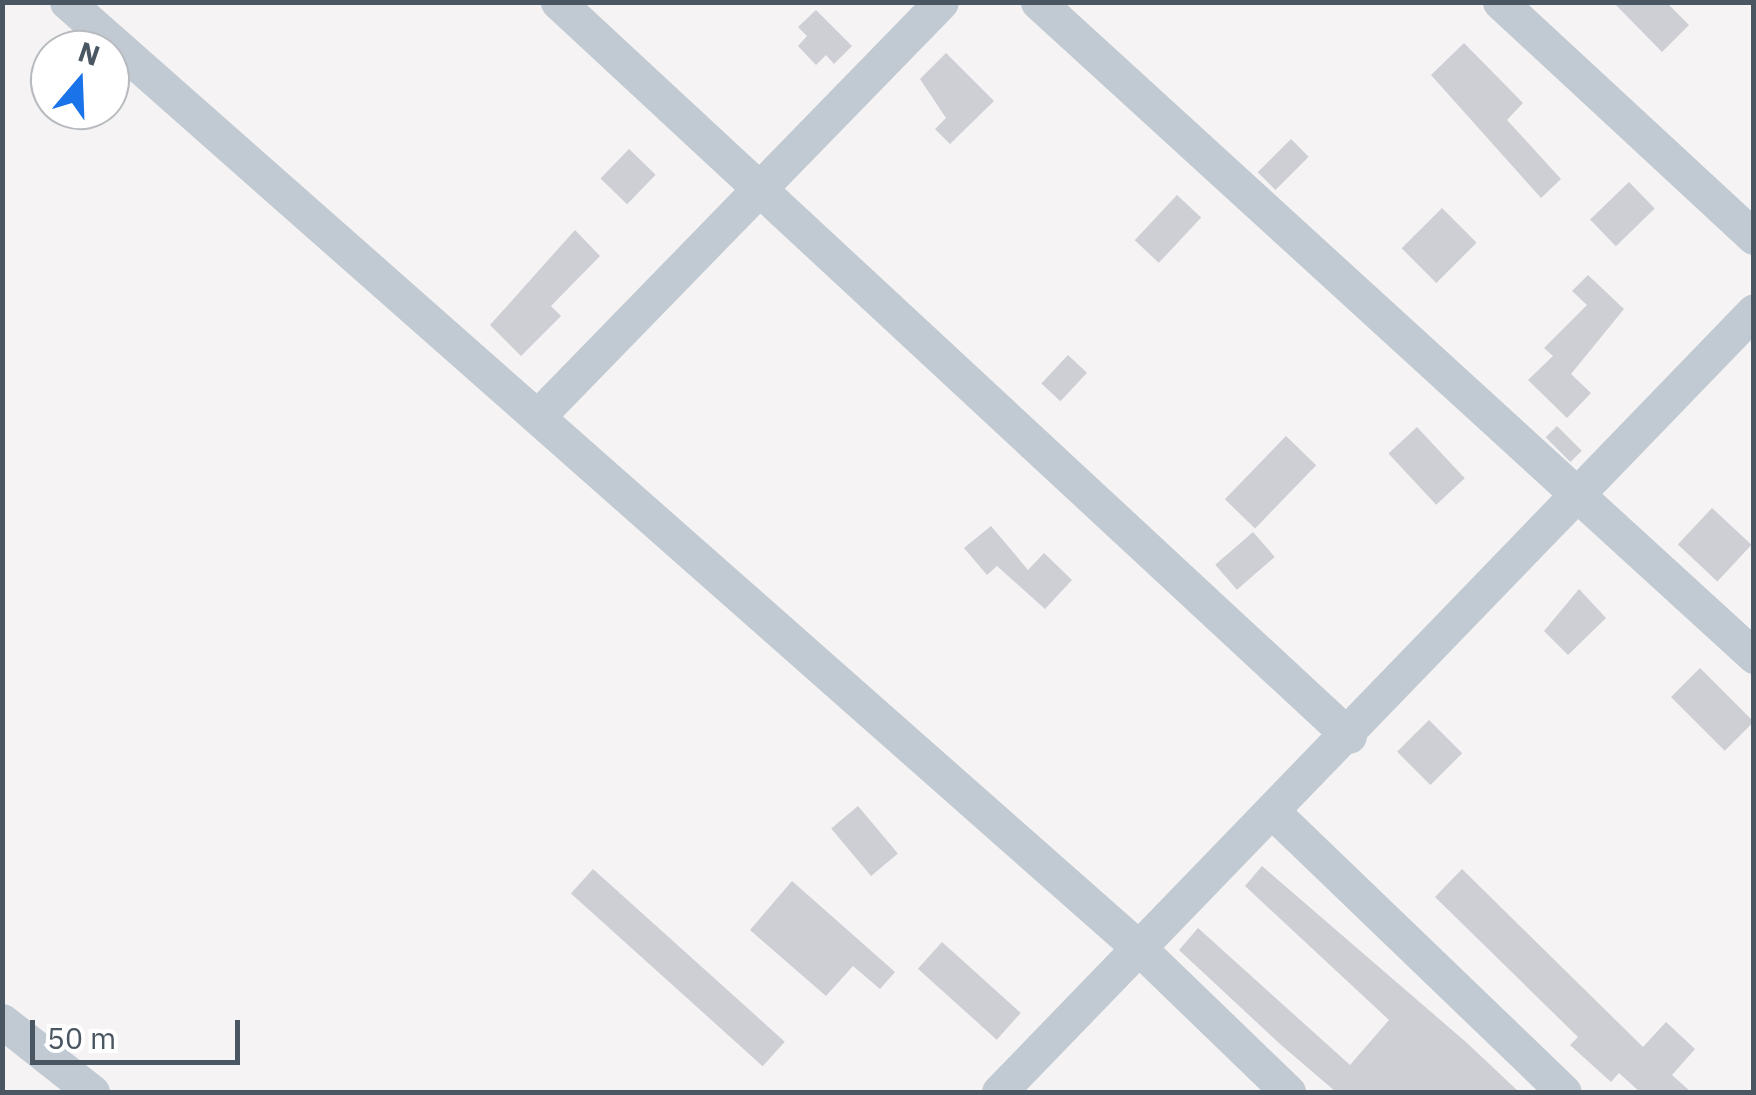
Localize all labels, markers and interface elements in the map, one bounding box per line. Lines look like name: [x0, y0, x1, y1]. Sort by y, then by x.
north arrow: [30, 30, 130, 130]
text: N: [74, 32, 105, 74]
scale bar: [35, 1000, 245, 1062]
text: 50 m: [47, 1018, 116, 1057]

